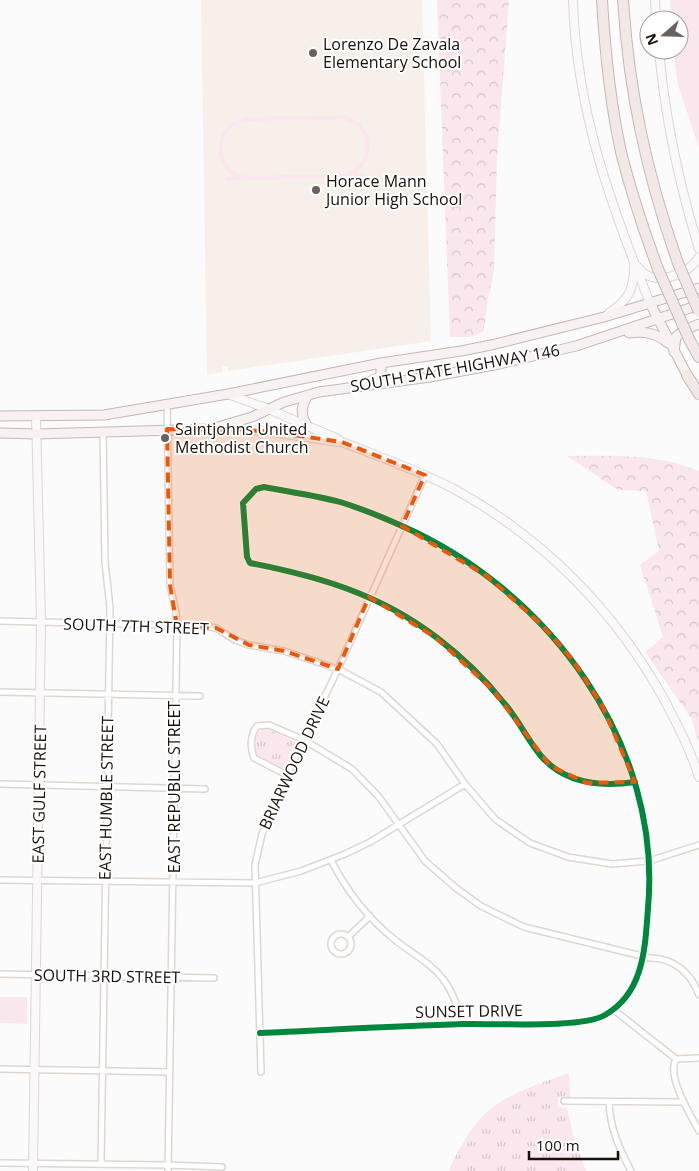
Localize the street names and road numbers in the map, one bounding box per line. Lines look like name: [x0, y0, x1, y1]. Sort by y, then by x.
street label: SOUTH STATE HIGHWAY 146: [349, 339, 561, 397]
street label: SOUTH 7TH STREET: [63, 612, 209, 640]
street label: BRIARWOOD DRIVE: [253, 693, 335, 833]
street label: EAST REPUBLIC STREET: [163, 701, 185, 873]
street label: EAST HUMBLE STREET: [94, 715, 118, 880]
street label: EAST GULF STREET: [27, 724, 51, 864]
street label: SOUTH 3RD STREET: [34, 964, 181, 988]
street label: SUNSET DRIVE: [415, 999, 523, 1023]

